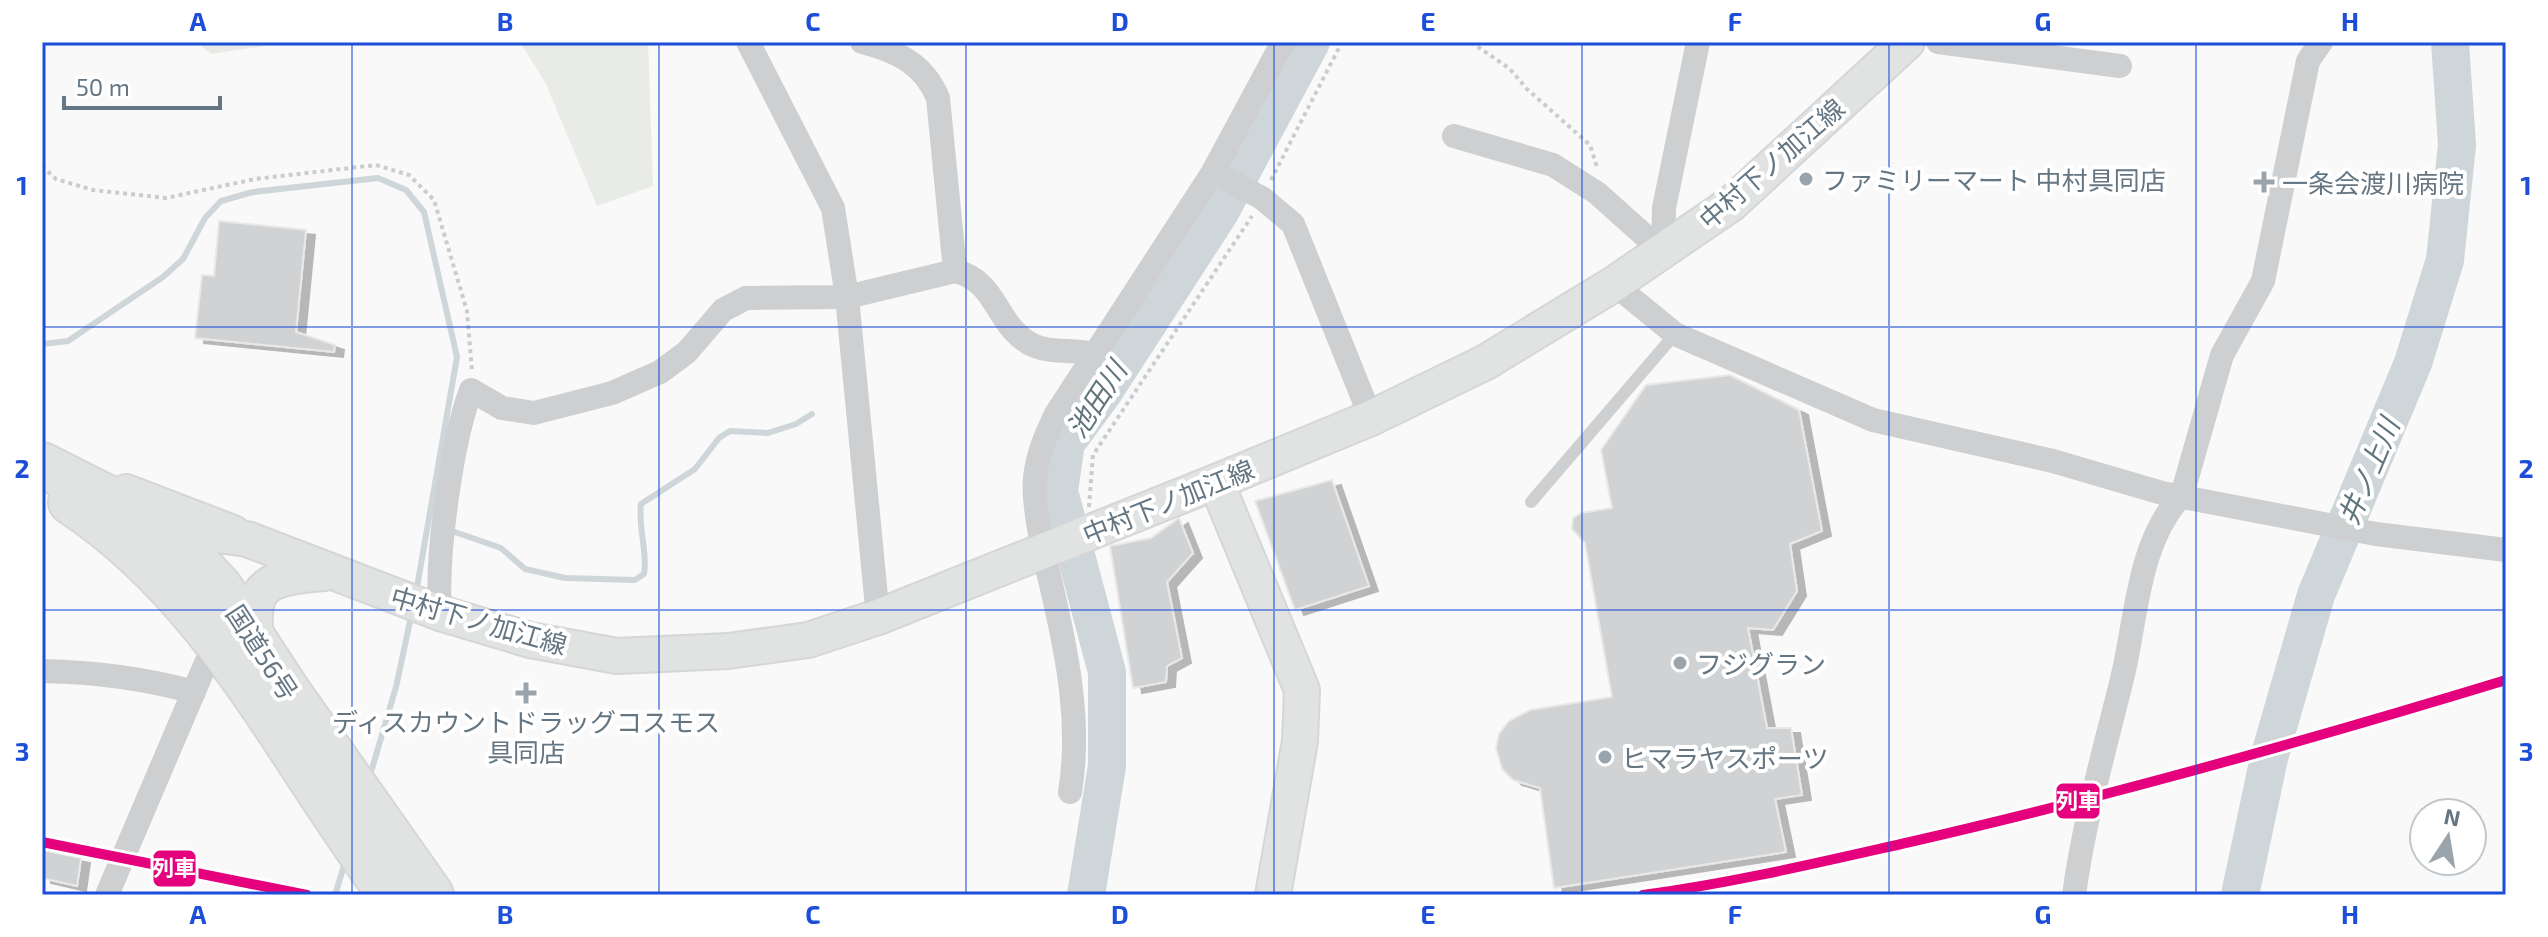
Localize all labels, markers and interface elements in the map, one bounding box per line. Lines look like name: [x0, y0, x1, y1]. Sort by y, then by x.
text: A: [190, 5, 207, 36]
text: B: [497, 5, 513, 36]
text: C: [805, 5, 821, 36]
text: D: [1111, 5, 1129, 36]
text: E: [1420, 5, 1436, 36]
text: F: [1728, 5, 1742, 36]
text: G: [2035, 5, 2051, 36]
text: H: [2341, 5, 2359, 36]
scale bar: [64, 60, 220, 110]
text: 50 m: [76, 72, 130, 101]
street label: 中村下ノ加江線: [1692, 92, 1850, 234]
place label: ファミリーマート 中村具同店: [1822, 164, 2166, 195]
place label: 一条会渡川病院: [2282, 167, 2464, 198]
text: 1: [16, 169, 28, 200]
text: 1: [2520, 169, 2532, 200]
marker: ファミリーマート 中村具同店: [1797, 170, 1815, 188]
marker: 一条会渡川病院: [2253, 171, 2275, 193]
water label: 池田川: [1059, 352, 1135, 443]
water label: 井ノ上川: [2330, 410, 2407, 529]
text: 2: [14, 452, 30, 483]
text: 2: [2518, 452, 2534, 483]
street label: 中村下ノ加江線: [1078, 453, 1258, 549]
street label: 中村下ノ加江線: [387, 580, 571, 660]
street label: 国道56号: [221, 599, 305, 705]
place label: フジグラン: [1696, 648, 1826, 679]
marker: フジグラン: [1671, 654, 1689, 672]
marker: ディスカウントドラッグコスモス 具同店: [517, 684, 535, 702]
place label: ディスカウントドラッグコスモス 具同店: [332, 706, 720, 767]
text: 3: [15, 735, 29, 766]
text: 3: [2519, 735, 2533, 766]
place label: ヒマラヤスポーツ: [1621, 742, 1828, 773]
marker: ヒマラヤスポーツ: [1596, 748, 1614, 766]
line badge: 列車: [2055, 782, 2101, 820]
text: 列車: [2056, 787, 2100, 813]
north arrow: [2408, 797, 2488, 877]
text: N: [2442, 802, 2463, 831]
line badge: 列車: [152, 849, 197, 888]
text: 列車: [152, 854, 196, 880]
text: A: [190, 898, 207, 929]
text: B: [497, 898, 513, 929]
text: C: [805, 898, 821, 929]
text: D: [1111, 898, 1129, 929]
text: E: [1420, 898, 1436, 929]
text: F: [1728, 898, 1742, 929]
text: G: [2035, 898, 2051, 929]
text: H: [2341, 898, 2359, 929]

